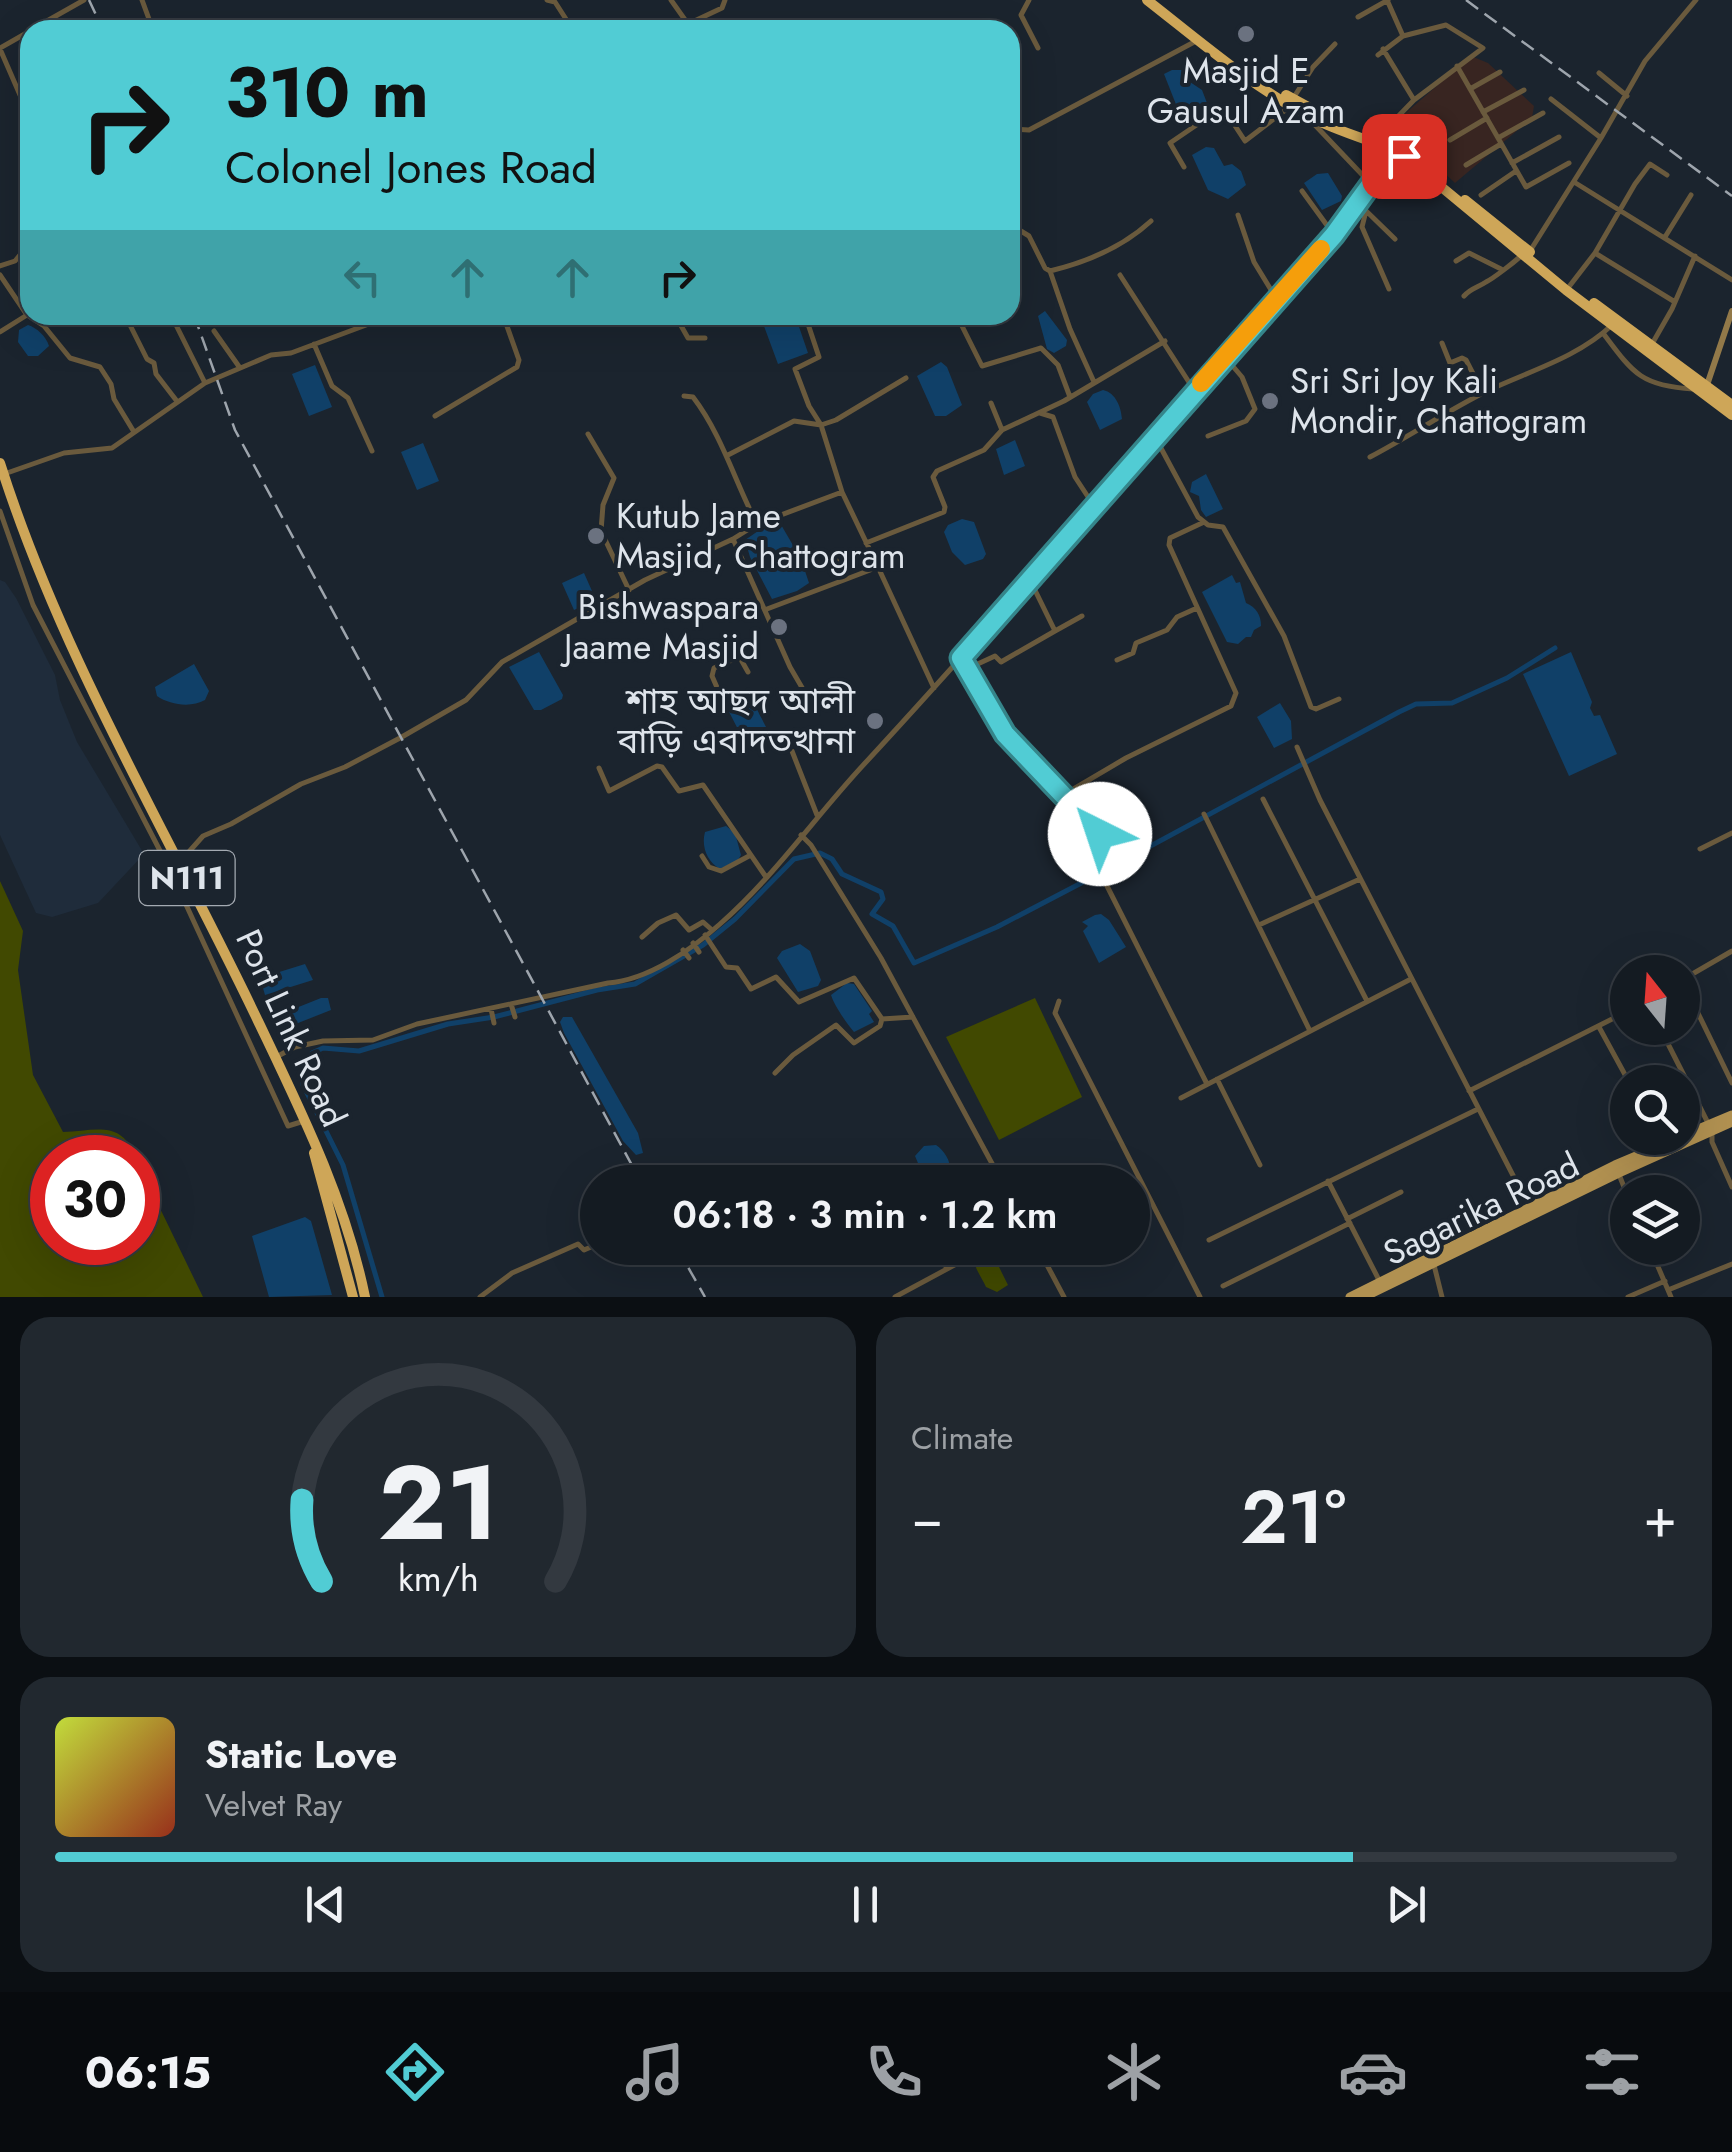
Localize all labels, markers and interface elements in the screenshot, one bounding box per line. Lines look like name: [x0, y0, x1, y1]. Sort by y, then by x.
marker: Masjid E Gausul Azam: [1235, 23, 1257, 45]
text: 310 m: [225, 42, 429, 143]
place label: Masjid E Gausul Azam: [1147, 46, 1345, 136]
icon: right: [60, 60, 190, 190]
pin: [1362, 114, 1447, 199]
icon: arrive: [1377, 129, 1432, 184]
text: Colonel Jones Road: [225, 135, 597, 200]
icon: left: [335, 250, 390, 305]
icon: ahead: [440, 250, 495, 305]
icon: ahead: [545, 250, 600, 305]
icon: right: [650, 250, 705, 305]
place label: Sri Sri Joy Kali Mondir, Chattogram: [1290, 356, 1587, 446]
marker: Sri Sri Joy Kali Mondir, Chattogram: [1259, 390, 1281, 412]
place label: Kutub Jame Masjid, Chattogram: [616, 491, 906, 581]
marker: Kutub Jame Masjid, Chattogram: [585, 525, 607, 547]
place label: Bishwaspara Jaame Masjid: [560, 582, 759, 672]
marker: Bishwaspara Jaame Masjid: [768, 616, 790, 638]
place label: শাহ আছদ আলী বাড়ি এবাদতখানা: [616, 676, 856, 766]
marker: শাহ আছদ আলী বাড়ি এবাদতখানা: [864, 710, 886, 732]
position arrow: [1048, 782, 1152, 886]
road number: N111: [140, 851, 234, 905]
street label: Port Link Road: [223, 921, 359, 1135]
north arrow: [1610, 955, 1700, 1045]
map controls: [1610, 955, 1700, 1265]
button: search: [1610, 1065, 1700, 1155]
speed limit sign: 30: [30, 1135, 160, 1265]
street label: Sagarika Road: [1375, 1140, 1587, 1278]
button: layers: [1610, 1175, 1700, 1265]
text: 06:18 · 3 min · 1.2 km: [672, 1187, 1058, 1242]
text: Climate: [911, 1415, 1013, 1461]
text: 21: [377, 1428, 499, 1578]
text: 21°: [1240, 1463, 1346, 1571]
text: −: [911, 1478, 943, 1558]
text: +: [1643, 1478, 1677, 1558]
text: km/h: [398, 1553, 478, 1604]
text: Static Love: [205, 1727, 397, 1782]
text: Velvet Ray: [205, 1782, 342, 1828]
icon: previous: [298, 1877, 353, 1932]
icon: pause: [838, 1877, 893, 1932]
icon: next: [1379, 1877, 1434, 1932]
icon: directions: [380, 2037, 450, 2107]
icon: music: [620, 2037, 690, 2107]
icon: phone: [859, 2037, 929, 2107]
icon: climate: [1099, 2037, 1169, 2107]
icon: car: [1338, 2037, 1408, 2107]
icon: filters: [1577, 2037, 1647, 2107]
text: 06:15: [85, 2040, 211, 2105]

